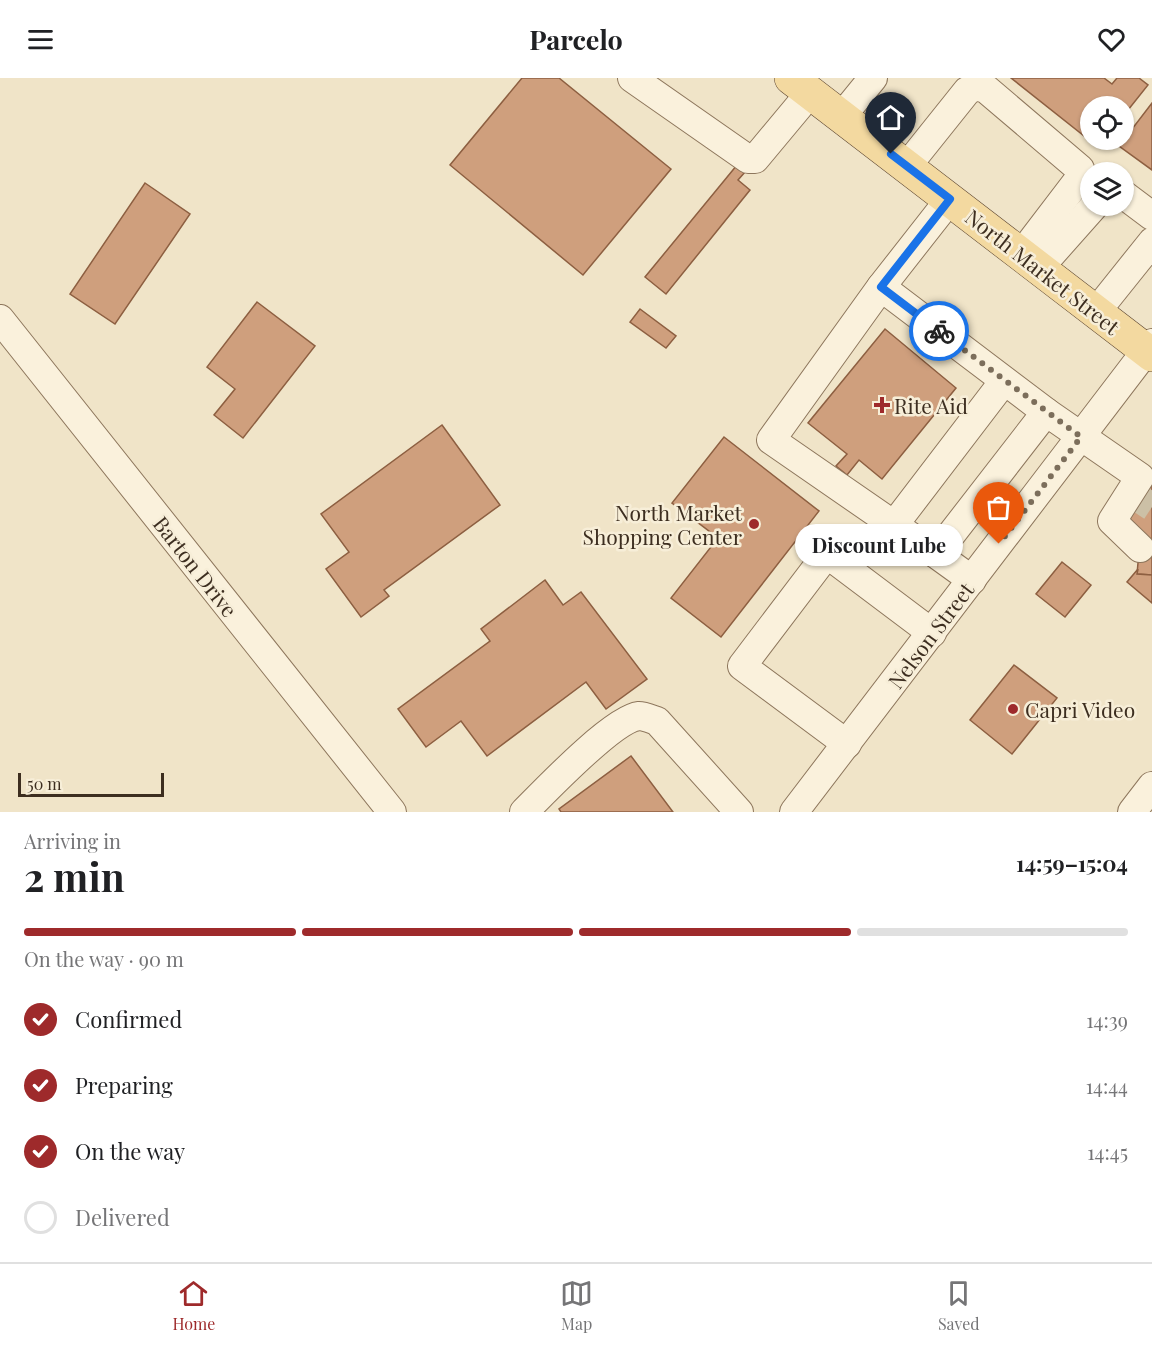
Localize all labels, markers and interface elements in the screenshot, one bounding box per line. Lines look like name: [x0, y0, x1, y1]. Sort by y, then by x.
text: Parcelo: [529, 21, 623, 57]
icon: menu: [24, 23, 57, 56]
icon: heart: [1095, 23, 1128, 56]
pin: [865, 92, 916, 154]
map controls: [1080, 96, 1134, 216]
button: locate: [1080, 96, 1134, 150]
icon: home: [874, 101, 907, 134]
button: layers: [1080, 162, 1134, 216]
street label: North Market Street: [960, 202, 1126, 340]
courier: [909, 301, 969, 361]
icon: bike: [923, 315, 956, 348]
place label: Rite Aid: [894, 391, 968, 419]
marker: Rite Aid: [875, 398, 889, 412]
pin: [973, 482, 1024, 544]
icon: bag: [982, 491, 1015, 524]
place label: North Market Shopping Center: [583, 498, 743, 550]
street label: Barton Drive: [148, 510, 244, 622]
marker: North Market Shopping Center: [747, 517, 761, 531]
callout: Discount Lube: [795, 523, 963, 565]
text: Discount Lube: [812, 531, 946, 558]
street label: Nelson Street: [881, 576, 979, 694]
place label: Capri Video: [1025, 695, 1135, 723]
marker: Capri Video: [1006, 702, 1020, 716]
scale bar: [18, 770, 164, 798]
text: 50 m: [27, 773, 61, 794]
text: Arriving in: [24, 827, 121, 854]
text: 14:59–15:04: [1016, 848, 1128, 878]
text: 2 min: [24, 850, 125, 902]
text: On the way · 90 m: [24, 945, 184, 972]
icon: check: [24, 1003, 57, 1036]
text: Confirmed: [75, 1004, 182, 1034]
text: 14:39: [1086, 1006, 1128, 1033]
icon: check: [24, 1069, 57, 1102]
text: Preparing: [75, 1070, 173, 1100]
text: 14:44: [1086, 1072, 1128, 1099]
icon: check: [24, 1135, 57, 1168]
text: On the way: [75, 1136, 185, 1166]
text: 14:45: [1087, 1138, 1128, 1165]
text: Delivered: [75, 1202, 170, 1232]
tab: Home: [172, 1277, 215, 1334]
tab: Map: [560, 1277, 593, 1334]
tab: Saved: [938, 1277, 980, 1334]

